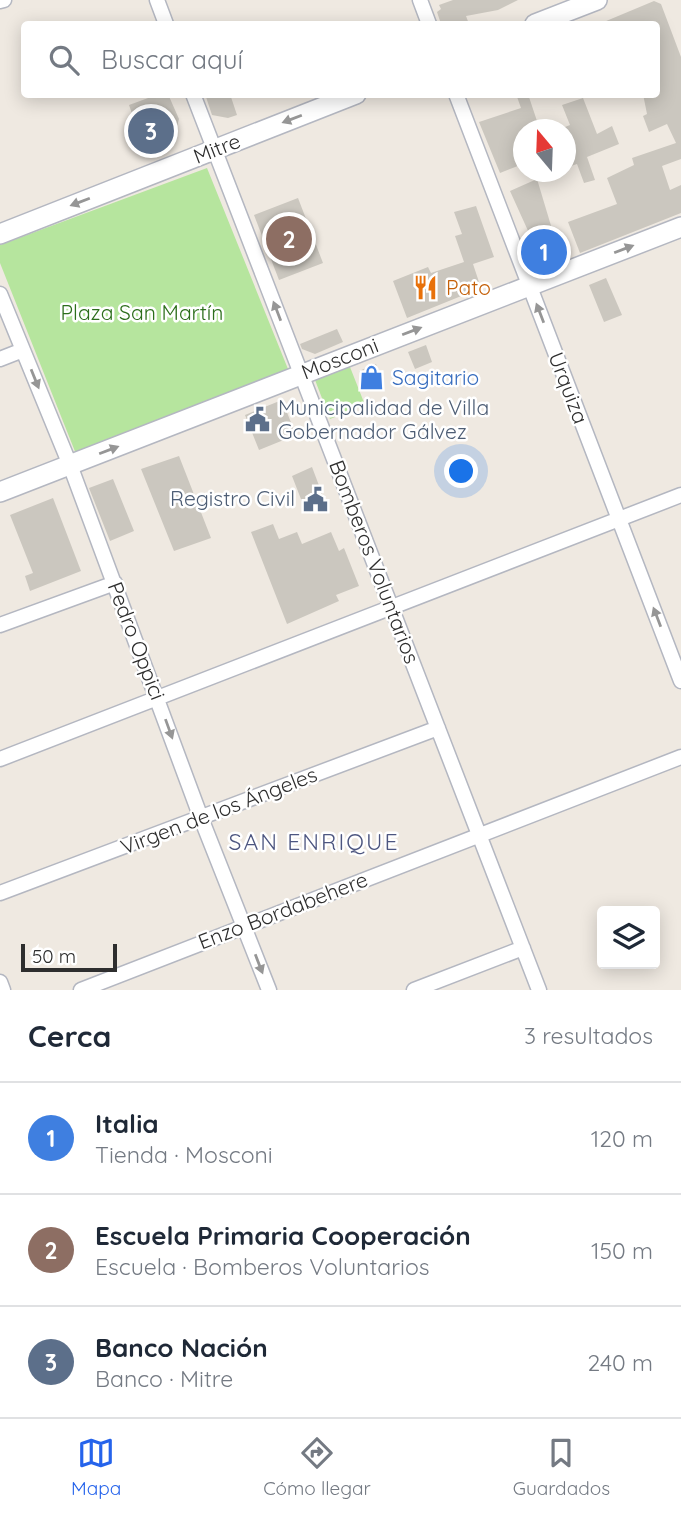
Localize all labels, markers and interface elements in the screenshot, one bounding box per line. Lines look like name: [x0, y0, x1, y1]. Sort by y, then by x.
search box: [21, 21, 660, 98]
icon: search: [45, 41, 83, 79]
text: Buscar aquí: [101, 43, 243, 76]
pin: 3: [128, 105, 174, 157]
one-way arrow: [282, 114, 303, 125]
north arrow: [513, 119, 576, 182]
street label: Mitre: [189, 127, 244, 169]
one-way arrow: [70, 197, 91, 208]
pin: 2: [266, 213, 312, 265]
pin: 1: [521, 226, 567, 278]
one-way arrow: [614, 243, 635, 254]
restaurant icon: Pato: [412, 274, 440, 302]
place label: Pato: [446, 274, 491, 300]
park label: Plaza San Martín: [61, 299, 223, 325]
one-way arrow: [271, 300, 282, 321]
one-way arrow: [534, 303, 545, 324]
one-way arrow: [402, 326, 423, 337]
street label: Mosconi: [298, 332, 382, 385]
street label: Urquiza: [543, 348, 594, 427]
shop icon: Sagitario: [358, 364, 386, 392]
place label: Sagitario: [392, 364, 479, 390]
one-way arrow: [30, 369, 41, 390]
place label: Municipalidad de Villa Gobernador Gálvez: [278, 394, 489, 444]
public building icon: Municipalidad de Villa Gobernador Gálvez: [244, 406, 272, 434]
one-way arrow: [99, 444, 120, 455]
your location: [444, 454, 478, 488]
street label: Bomberos Voluntarios: [324, 456, 426, 667]
place label: Registro Civil: [170, 485, 295, 511]
public building icon: Registro Civil: [301, 485, 329, 513]
street label: Pedro Oppici: [103, 578, 171, 703]
one-way arrow: [651, 607, 662, 628]
one-way arrow: [164, 719, 175, 740]
street label: Virgen de los Ángeles: [117, 761, 321, 860]
district label: SAN ENRIQUE: [228, 827, 400, 856]
street label: Enzo Bordabehere: [194, 866, 371, 954]
map controls: [597, 906, 660, 969]
button: layers: [597, 906, 660, 969]
scale bar: [21, 941, 117, 973]
text: 50 m: [32, 944, 76, 968]
one-way arrow: [254, 954, 265, 975]
text: Cerca: [28, 1017, 111, 1055]
text: 3 resultados: [524, 1021, 653, 1050]
text: Italia: [95, 1107, 159, 1140]
text: 1: [47, 1124, 55, 1153]
text: 120 m: [591, 1124, 653, 1153]
text: Tienda · Mosconi: [95, 1140, 273, 1169]
text: Escuela Primaria Cooperación: [95, 1219, 471, 1252]
text: 2: [44, 1236, 58, 1265]
text: 150 m: [591, 1236, 653, 1265]
text: Escuela · Bomberos Voluntarios: [95, 1252, 430, 1281]
text: Banco Nación: [95, 1331, 268, 1364]
text: 3: [45, 1348, 57, 1377]
text: 240 m: [588, 1348, 653, 1377]
text: Banco · Mitre: [95, 1364, 233, 1393]
tab: Mapa: [71, 1434, 121, 1500]
tab: Cómo llegar: [263, 1434, 371, 1500]
tab: Guardados: [513, 1434, 610, 1500]

